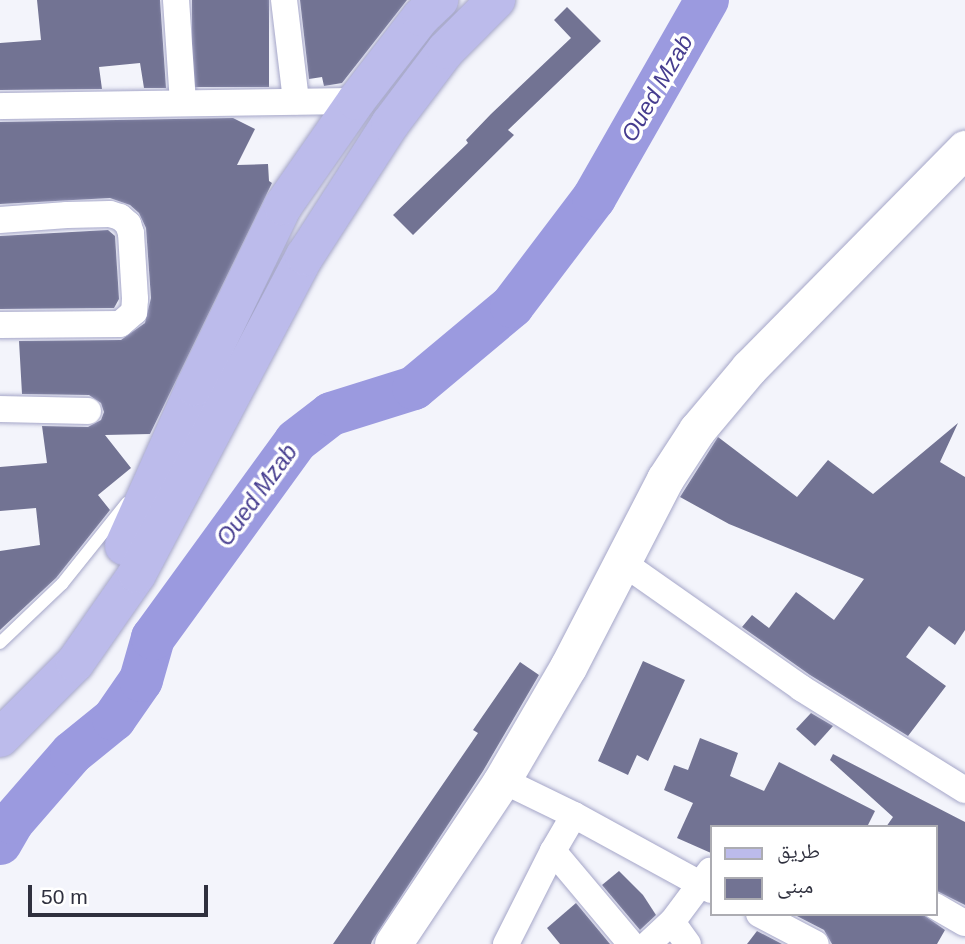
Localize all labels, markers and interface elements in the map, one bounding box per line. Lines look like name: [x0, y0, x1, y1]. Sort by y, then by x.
water label: Oued Mzab: [615, 30, 699, 146]
water label: Oued Mzab: [211, 439, 303, 551]
legend: [710, 825, 937, 916]
text: طريق: [777, 839, 820, 862]
scale bar: [32, 870, 212, 914]
text: مبنى: [777, 874, 813, 897]
text: 50 m: [41, 885, 88, 908]

